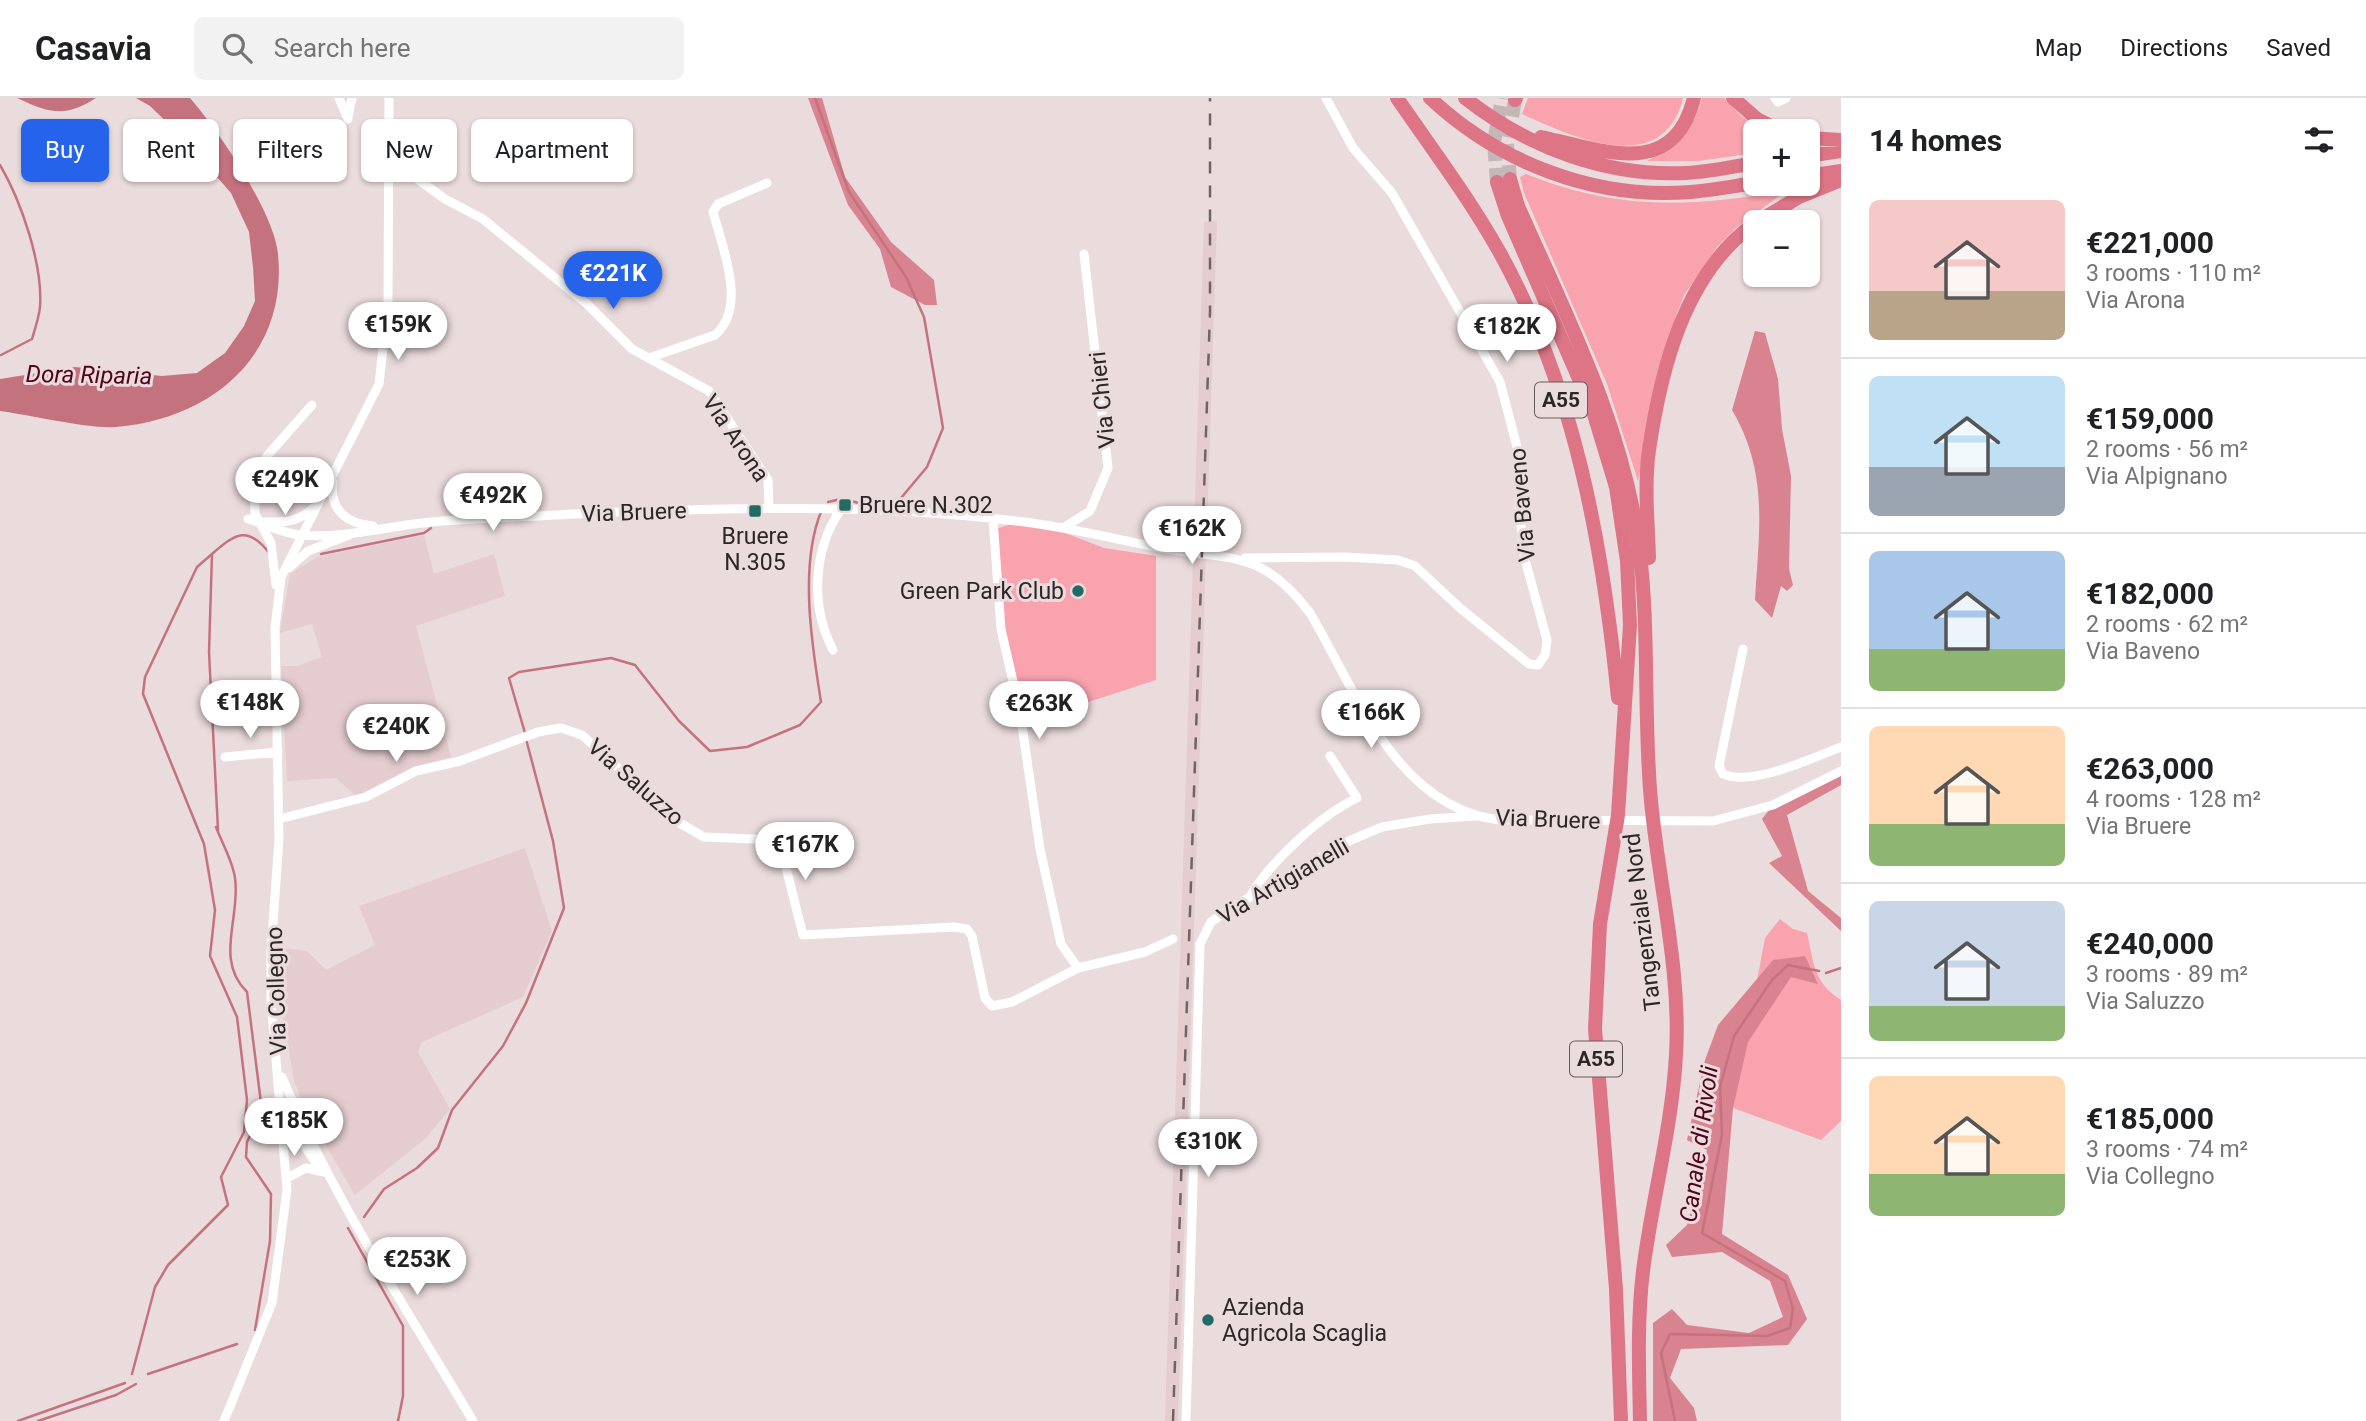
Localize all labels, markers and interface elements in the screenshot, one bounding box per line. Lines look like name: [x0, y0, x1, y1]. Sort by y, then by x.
search box: [194, 17, 684, 80]
text: Casavia: [35, 29, 152, 68]
icon: search: [218, 29, 256, 67]
text: Search here: [274, 33, 411, 63]
text: Map: [2035, 34, 2082, 62]
text: Directions: [2120, 34, 2228, 62]
text: Saved: [2266, 34, 2331, 62]
chip: Buy: [21, 119, 109, 182]
chip: Rent: [123, 119, 219, 182]
chip: Filters: [233, 119, 347, 182]
chip: New: [361, 119, 457, 182]
chip: Apartment: [471, 119, 633, 182]
map controls: [1743, 119, 1820, 287]
button: +: [1743, 119, 1820, 196]
icon: filters: [2300, 121, 2338, 159]
text: 14 homes: [1869, 123, 2002, 158]
button: −: [1743, 210, 1820, 287]
text: €221,000: [2086, 225, 2214, 260]
icon: home: [1925, 228, 2009, 312]
pin: €221K: [564, 252, 662, 311]
text: €221K: [579, 260, 647, 287]
text: 3 rooms · 110 m²: [2086, 260, 2261, 287]
text: Via Arona: [2086, 287, 2185, 314]
pin: €159K: [349, 302, 447, 362]
pin: €182K: [1458, 304, 1556, 364]
text: €159K: [364, 311, 432, 338]
text: €182K: [1473, 313, 1541, 340]
street label: Via Chieri: [1084, 350, 1121, 450]
water label: Dora Riparia: [26, 360, 152, 390]
road number: A55: [1535, 382, 1587, 418]
street label: Via Arona: [697, 390, 775, 487]
text: €159,000: [2086, 401, 2214, 436]
icon: home: [1925, 404, 2009, 488]
text: 2 rooms · 56 m²: [2086, 436, 2248, 463]
street label: Via Baveno: [1504, 447, 1541, 563]
pin: €249K: [236, 458, 334, 517]
text: Via Alpignano: [2086, 463, 2228, 490]
text: €249K: [251, 466, 319, 493]
pin: €492K: [444, 474, 542, 533]
text: €492K: [459, 482, 527, 509]
place label: Bruere N.302: [859, 492, 993, 519]
street label: Via Bruere: [581, 497, 687, 528]
marker: Bruere N.302: [837, 497, 853, 513]
marker: Bruere N.305: [747, 503, 763, 519]
pin: €162K: [1143, 506, 1241, 566]
text: €162K: [1158, 515, 1226, 542]
place label: Bruere N.305: [722, 523, 788, 576]
text: €182,000: [2086, 576, 2214, 611]
place label: Green Park Club: [900, 578, 1064, 605]
icon: home: [1925, 579, 2009, 663]
marker: Green Park Club: [1070, 583, 1086, 599]
text: 2 rooms · 62 m²: [2086, 611, 2248, 638]
text: Via Baveno: [2086, 638, 2200, 665]
pin: €148K: [201, 680, 299, 740]
pin: €263K: [990, 682, 1088, 741]
text: €148K: [216, 689, 284, 716]
text: €263K: [1005, 690, 1073, 717]
pin: €166K: [1322, 690, 1420, 750]
text: €166K: [1337, 699, 1405, 726]
pin: €240K: [347, 704, 445, 764]
text: €240K: [362, 713, 430, 740]
street label: Via Saluzzo: [582, 733, 689, 831]
text: €263,000: [2086, 751, 2214, 786]
icon: home: [1925, 754, 2009, 838]
text: 4 rooms · 128 m²: [2086, 786, 2261, 813]
street label: Via Bruere: [1495, 804, 1601, 835]
text: Via Bruere: [2086, 813, 2191, 840]
pin: €167K: [756, 822, 854, 882]
text: €167K: [771, 831, 839, 858]
street label: Tangenziale Nord: [1618, 832, 1667, 1012]
street label: Via Artigianelli: [1213, 833, 1354, 930]
street label: Via Collegno: [261, 926, 292, 1056]
text: €240,000: [2086, 926, 2214, 961]
icon: home: [1925, 929, 2009, 1013]
text: 3 rooms · 89 m²: [2086, 961, 2248, 988]
text: Via Saluzzo: [2086, 988, 2205, 1015]
road number: A55: [1570, 1042, 1622, 1076]
water label: Canale di Rivoli: [1674, 1064, 1724, 1224]
pin: €185K: [245, 1098, 343, 1158]
text: €185,000: [2086, 1101, 2214, 1136]
icon: home: [1925, 1104, 2009, 1188]
text: €185K: [260, 1107, 328, 1134]
pin: €310K: [1159, 1119, 1257, 1179]
text: €310K: [1174, 1128, 1242, 1155]
text: 3 rooms · 74 m²: [2086, 1136, 2248, 1163]
text: Via Collegno: [2086, 1163, 2215, 1190]
pin: €253K: [368, 1238, 466, 1297]
text: €253K: [383, 1246, 451, 1273]
place label: Azienda Agricola Scaglia: [1222, 1294, 1387, 1347]
marker: Azienda Agricola Scaglia: [1200, 1312, 1216, 1328]

